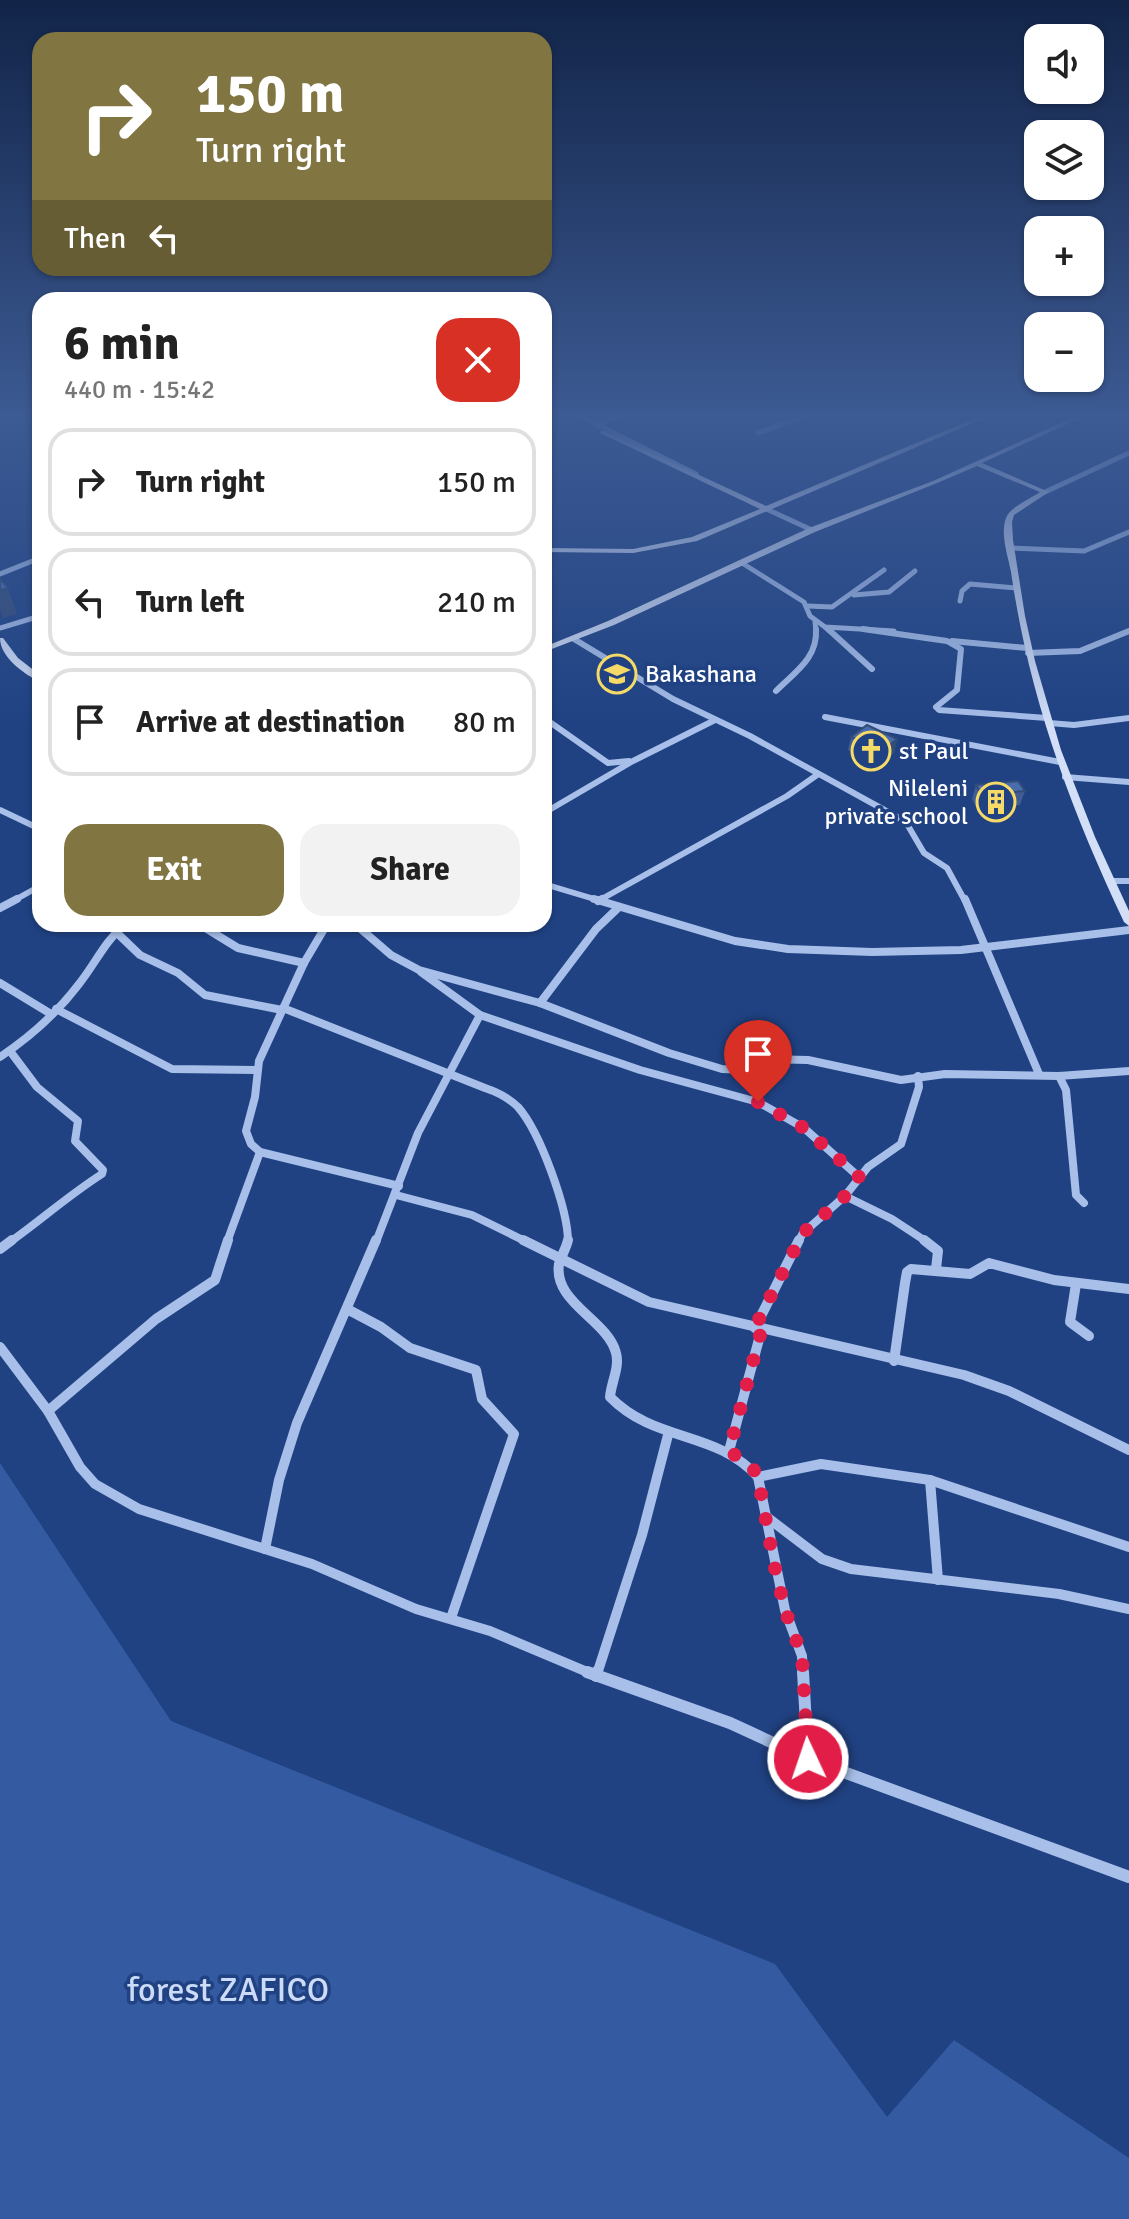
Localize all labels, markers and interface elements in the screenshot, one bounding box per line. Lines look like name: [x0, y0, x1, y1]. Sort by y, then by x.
map controls: [1024, 24, 1104, 392]
button: sound: [1024, 24, 1104, 104]
text: 150 m: [196, 59, 344, 128]
icon: right: [64, 64, 168, 168]
button: layers: [1024, 120, 1104, 200]
text: Turn right: [196, 128, 346, 173]
icon: left: [142, 216, 186, 260]
button: +: [1024, 216, 1104, 296]
text: Then: [64, 220, 126, 257]
button: −: [1024, 312, 1104, 392]
text: 6 min: [64, 314, 180, 373]
button: close: [436, 318, 520, 402]
text: 440 m · 15:42: [64, 374, 215, 406]
icon: right: [68, 460, 112, 504]
text: Turn right: [136, 464, 265, 501]
text: 150 m: [437, 464, 516, 501]
icon: left: [68, 580, 112, 624]
text: Turn left: [136, 584, 245, 621]
text: 210 m: [437, 584, 516, 621]
school or university icon: Bakashana: [596, 653, 638, 695]
place label: Bakashana: [645, 659, 757, 689]
icon: arrive: [68, 700, 112, 744]
text: Arrive at destination: [136, 704, 405, 741]
text: 80 m: [453, 704, 516, 741]
church icon: st Paul: [850, 730, 892, 772]
place label: st Paul: [899, 736, 969, 766]
place label: Nileleni private school: [825, 773, 968, 831]
building icon: Nileleni private school: [975, 781, 1017, 823]
button: Exit: [64, 824, 284, 916]
button: Share: [300, 824, 520, 916]
pin: [724, 1020, 792, 1102]
icon: arrive: [736, 1032, 780, 1076]
position arrow: [766, 1717, 850, 1801]
park label: forest ZAFICO: [127, 1969, 329, 2011]

